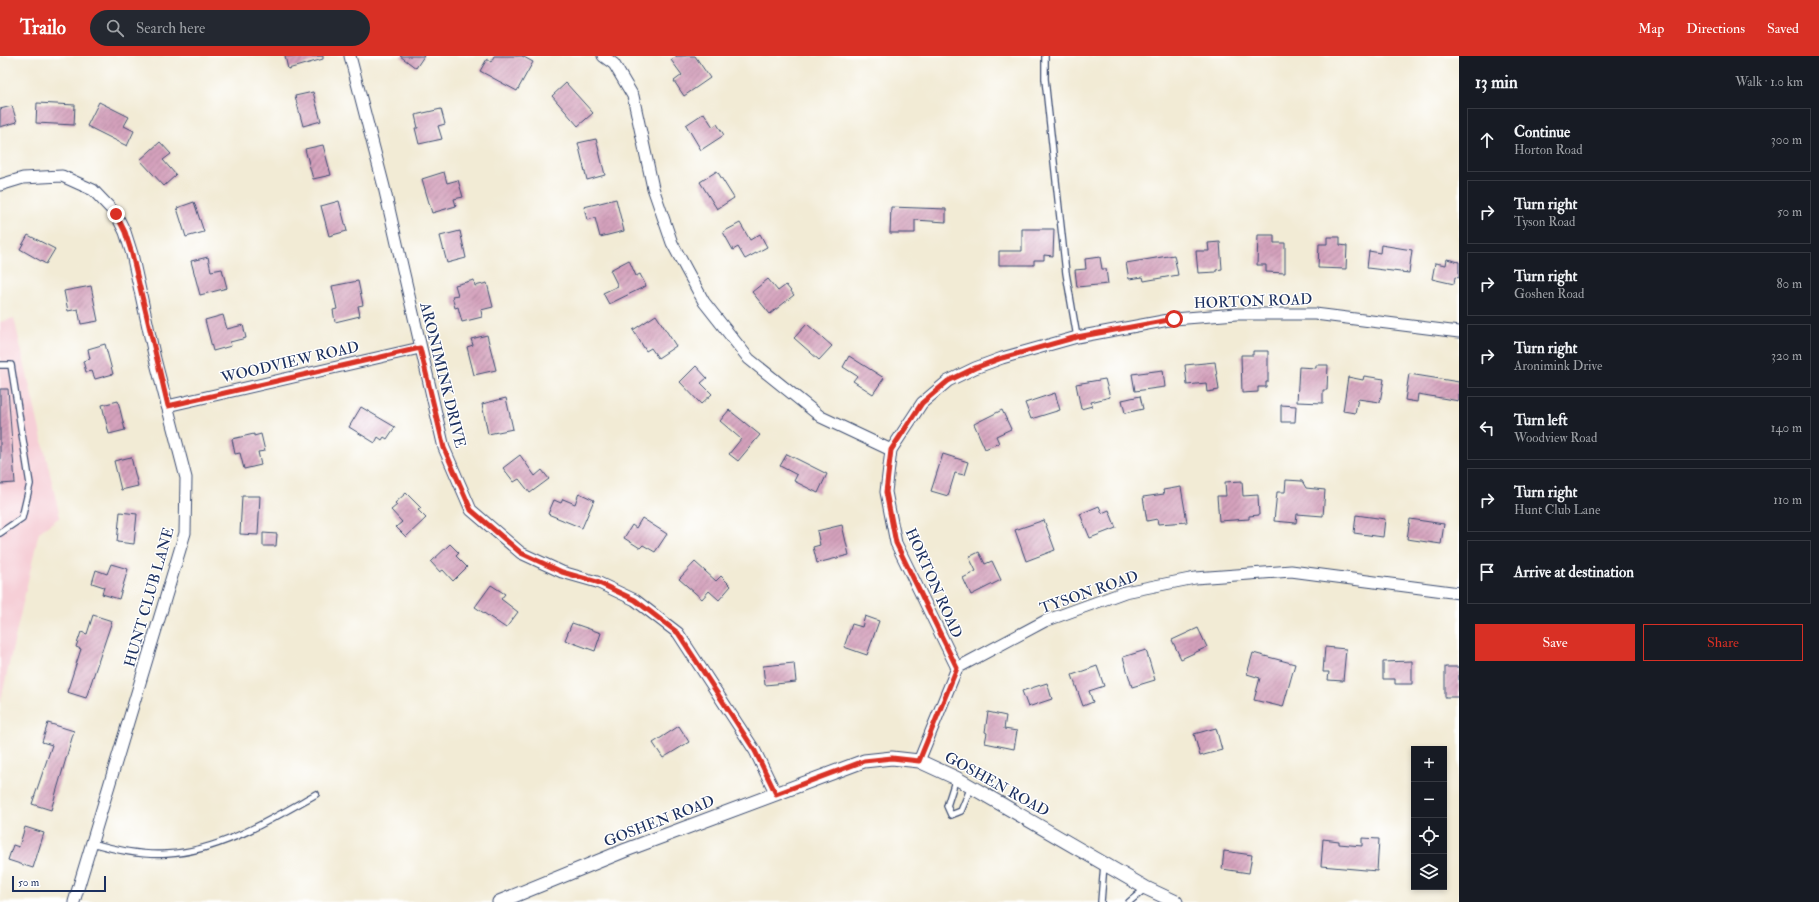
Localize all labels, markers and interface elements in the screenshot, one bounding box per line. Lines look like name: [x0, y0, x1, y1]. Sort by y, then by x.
search box: [90, 10, 370, 46]
text: Trailo: [20, 16, 66, 40]
icon: search: [104, 17, 126, 39]
text: Search here: [136, 19, 205, 38]
text: Map: [1638, 20, 1664, 37]
text: Directions: [1686, 20, 1745, 37]
text: Saved: [1767, 20, 1799, 37]
text: 13 min: [1475, 72, 1518, 93]
text: Walk · 1.0 km: [1735, 74, 1803, 90]
text: Continue: [1514, 123, 1570, 142]
icon: ahead: [1476, 129, 1498, 151]
text: 300 m: [1771, 132, 1802, 148]
text: Horton Road: [1514, 142, 1583, 158]
text: Turn right: [1514, 195, 1577, 214]
icon: right: [1476, 201, 1498, 223]
text: 50 m: [1777, 204, 1802, 220]
route end: [107, 205, 125, 223]
text: Tyson Road: [1514, 214, 1575, 230]
text: Turn right: [1514, 267, 1577, 286]
icon: right: [1476, 273, 1498, 295]
text: 80 m: [1776, 276, 1802, 292]
text: Goshen Road: [1514, 286, 1584, 302]
street label: HORTON ROAD: [1193, 290, 1313, 313]
street label: ARONIMINK DRIVE: [415, 299, 470, 450]
route start: [1165, 310, 1183, 328]
street label: WOODVIEW ROAD: [218, 337, 361, 388]
text: Turn right: [1514, 339, 1577, 358]
icon: right: [1476, 345, 1498, 367]
text: 320 m: [1771, 348, 1802, 364]
text: Aronimink Drive: [1514, 358, 1602, 374]
text: Turn left: [1514, 411, 1568, 430]
icon: left: [1476, 417, 1498, 439]
text: 140 m: [1771, 420, 1802, 436]
text: Woodview Road: [1514, 430, 1597, 446]
text: Turn right: [1514, 483, 1577, 502]
icon: right: [1476, 489, 1498, 511]
text: 110 m: [1773, 492, 1802, 508]
text: Hunt Club Lane: [1514, 502, 1600, 518]
street label: HUNT CLUB LANE: [120, 525, 179, 669]
street label: HORTON ROAD: [901, 525, 966, 641]
icon: arrive: [1476, 561, 1498, 583]
text: Arrive at destination: [1514, 563, 1634, 582]
street label: TYSON ROAD: [1038, 567, 1141, 618]
button: Save: [1475, 624, 1635, 661]
button: Share: [1643, 624, 1803, 661]
map controls: [1411, 746, 1447, 890]
button: +: [1411, 746, 1447, 782]
street label: GOSHEN ROAD: [941, 748, 1053, 821]
button: −: [1411, 782, 1447, 818]
street label: GOSHEN ROAD: [601, 792, 717, 851]
button: locate: [1411, 818, 1447, 854]
button: layers: [1411, 854, 1447, 890]
scale bar: [12, 874, 106, 893]
text: 50 m: [18, 876, 39, 889]

